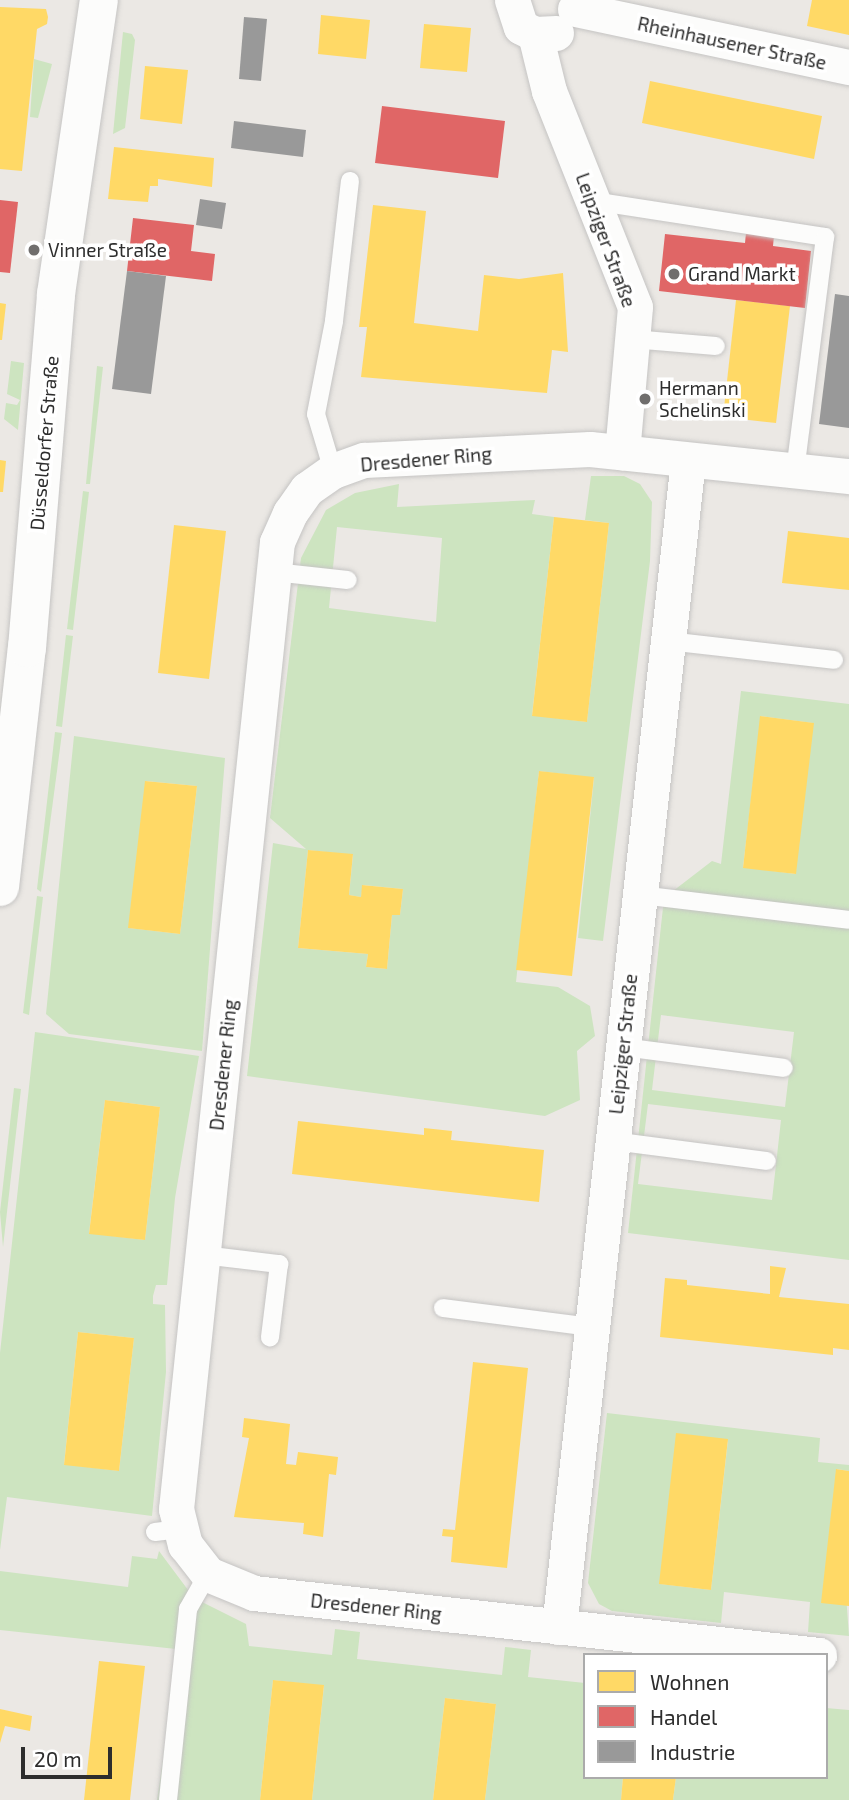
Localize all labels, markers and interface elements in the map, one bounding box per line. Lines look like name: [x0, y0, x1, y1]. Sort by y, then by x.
street label: Rheinhausener Straße: [635, 12, 829, 74]
street label: Leipziger Straße: [571, 170, 641, 310]
place label: Vinner Straße: [48, 239, 167, 261]
marker: Vinner Straße: [26, 242, 42, 258]
place label: Grand Markt: [688, 263, 796, 285]
marker: Grand Markt: [666, 266, 682, 282]
street label: Düsseldorfer Straße: [25, 354, 63, 532]
place label: Hermann Schelinski: [659, 377, 746, 421]
marker: Hermann Schelinski: [637, 391, 653, 407]
street label: Dresdener Ring: [359, 442, 493, 476]
street label: Leipziger Straße: [604, 972, 642, 1116]
street label: Dresdener Ring: [205, 998, 241, 1132]
street label: Dresdener Ring: [309, 1589, 443, 1625]
legend: [583, 1653, 828, 1779]
text: Wohnen: [650, 1669, 729, 1694]
text: Handel: [650, 1704, 717, 1729]
scale bar: [24, 1734, 116, 1778]
text: Industrie: [650, 1739, 735, 1764]
text: 20 m: [34, 1746, 82, 1771]

